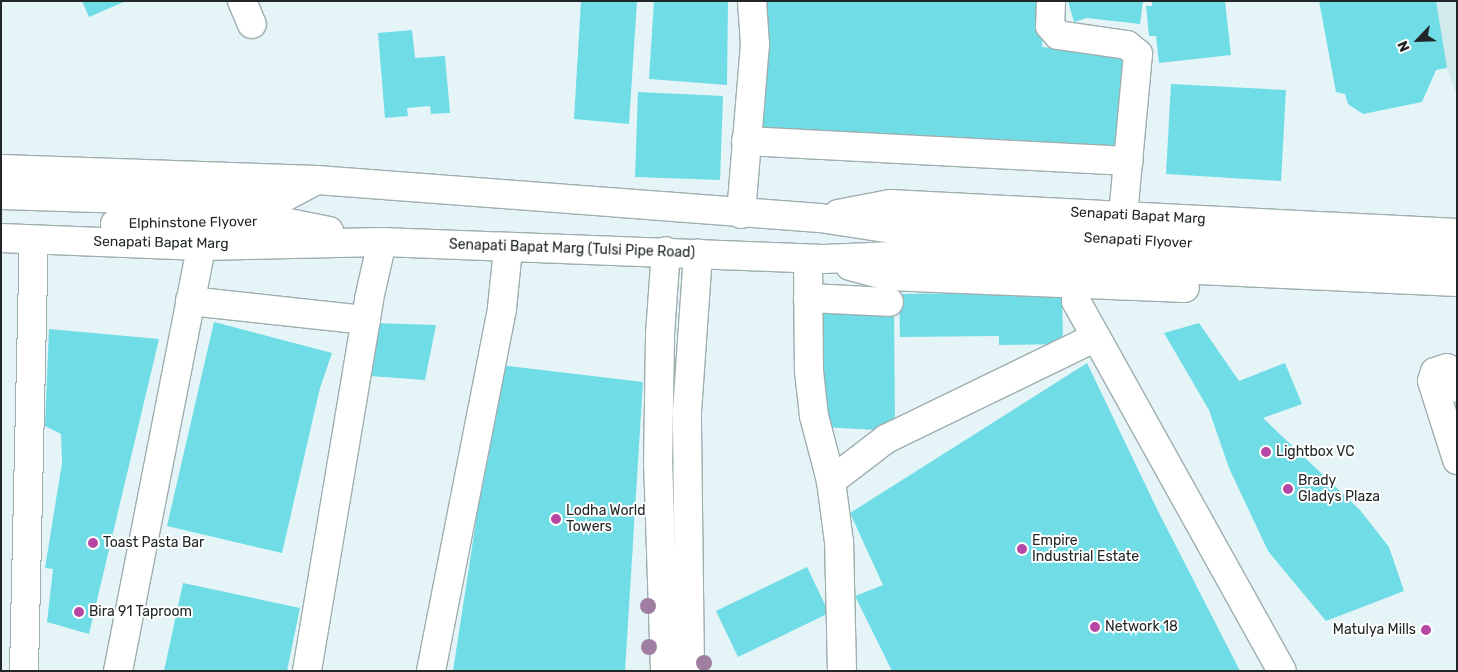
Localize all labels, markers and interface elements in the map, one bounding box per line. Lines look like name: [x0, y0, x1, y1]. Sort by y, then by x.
north arrow: [1393, 15, 1443, 65]
text: N: [1394, 38, 1414, 54]
street label: Senapati Bapat Marg: [1070, 204, 1206, 228]
street label: Elphinstone Flyover: [129, 213, 257, 233]
street label: Senapati Flyover: [1083, 230, 1193, 252]
street label: Senapati Bapat Marg: [93, 233, 229, 253]
street label: Senapati Bapat Marg (Tulsi Pipe Road): [449, 236, 695, 262]
place label: Lightbox VC: [1276, 444, 1355, 460]
marker: Lightbox VC: [1260, 446, 1272, 458]
place label: Brady Gladys Plaza: [1298, 473, 1380, 506]
marker: Brady Gladys Plaza: [1282, 483, 1294, 495]
place label: Lodha World Towers: [566, 503, 646, 536]
marker: Lodha World Towers: [550, 513, 562, 525]
place label: Empire Industrial Estate: [1032, 533, 1139, 566]
place label: Toast Pasta Bar: [103, 535, 204, 551]
marker: Toast Pasta Bar: [87, 537, 99, 549]
marker: Empire Industrial Estate: [1016, 543, 1028, 555]
place label: Bira 91 Taproom: [89, 604, 192, 620]
marker: Bira 91 Taproom: [73, 606, 85, 618]
place label: Network 18: [1105, 619, 1178, 635]
marker: Network 18: [1089, 621, 1101, 633]
place label: Matulya Mills: [1333, 622, 1416, 638]
marker: Matulya Mills: [1420, 624, 1432, 636]

